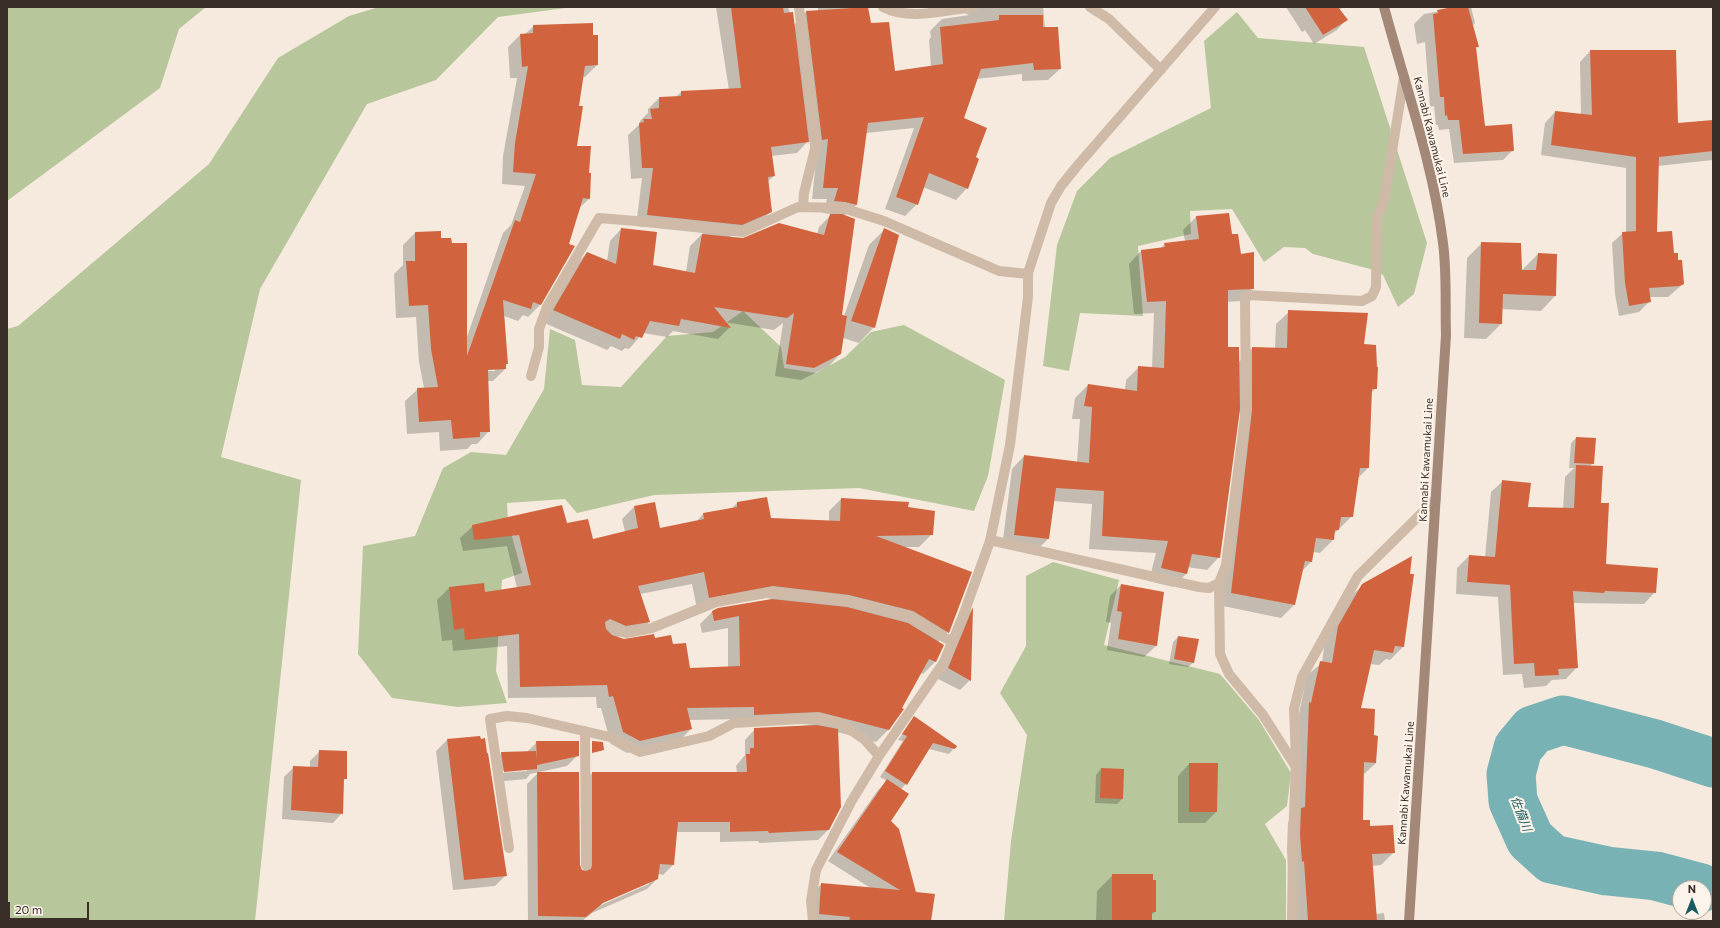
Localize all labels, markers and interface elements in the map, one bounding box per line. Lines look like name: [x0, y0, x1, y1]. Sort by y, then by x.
street label: Kannabi Kawamukai Line: [1411, 75, 1453, 199]
street label: Kannabi Kawamukai Line: [1416, 398, 1436, 522]
street label: Kannabi Kawamukai Line: [1395, 721, 1417, 845]
water label: 佐備川: [1508, 795, 1534, 833]
north arrow: [1672, 880, 1712, 920]
text: N: [1688, 882, 1696, 895]
scale bar: [10, 894, 91, 920]
text: 20 m: [15, 902, 42, 916]

